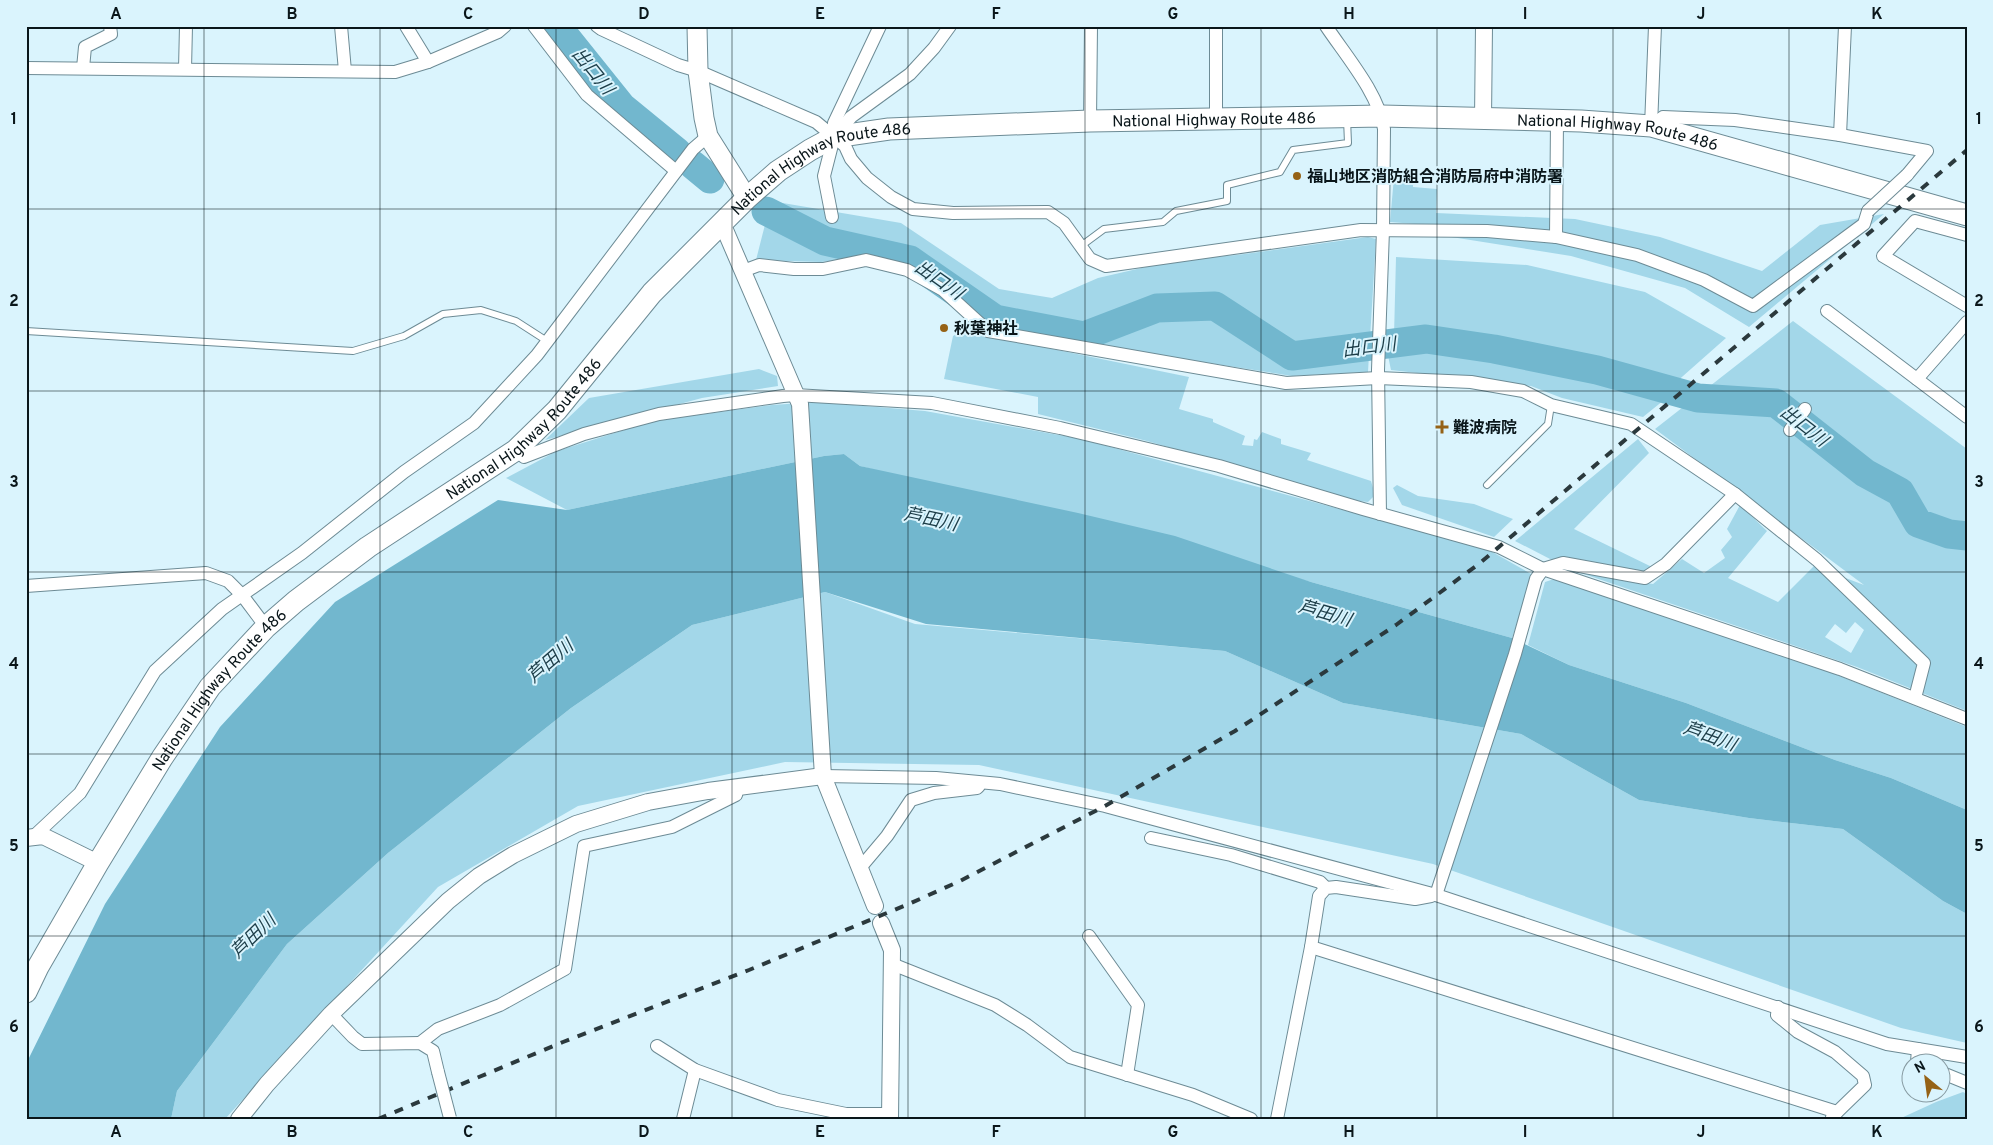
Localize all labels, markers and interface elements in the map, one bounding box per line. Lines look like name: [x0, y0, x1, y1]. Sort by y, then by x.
text: A: [110, 5, 122, 25]
text: B: [286, 5, 298, 25]
text: C: [463, 5, 473, 25]
text: D: [638, 5, 650, 25]
text: E: [815, 5, 825, 25]
text: F: [991, 5, 1001, 25]
text: G: [1168, 5, 1178, 25]
text: H: [1343, 5, 1355, 25]
text: I: [1523, 5, 1527, 25]
text: J: [1697, 5, 1705, 25]
text: K: [1871, 5, 1883, 25]
water label: 出口川: [566, 44, 619, 102]
street label: National Highway Route 486: [1112, 109, 1316, 133]
text: 1: [11, 110, 17, 130]
text: 1: [1976, 110, 1982, 130]
street label: National Highway Route 486: [1517, 111, 1720, 156]
street label: National Highway Route 486: [728, 120, 912, 220]
place label: 福山地区消防組合消防局府中消防署: [1307, 168, 1563, 188]
marker: 福山地区消防組合消防局府中消防署: [1291, 170, 1303, 182]
water label: 出口川: [909, 256, 968, 307]
text: 2: [9, 292, 19, 312]
text: 2: [1974, 292, 1984, 312]
place label: 秋葉神社: [954, 319, 1018, 340]
marker: 秋葉神社: [938, 322, 950, 334]
water label: 出口川: [1341, 334, 1399, 363]
street label: National Highway Route 486: [443, 355, 607, 505]
water label: 出口川: [1775, 401, 1833, 454]
place label: 難波病院: [1453, 419, 1517, 439]
marker: 難波病院: [1435, 420, 1449, 434]
text: 3: [9, 473, 19, 493]
text: 3: [1974, 473, 1984, 493]
water label: 芦田川: [902, 504, 961, 538]
water label: 芦田川: [1295, 596, 1356, 633]
street label: National Highway Route 486: [149, 606, 292, 775]
water label: 芦田川: [523, 634, 580, 689]
text: 4: [9, 655, 19, 675]
text: 4: [1974, 655, 1984, 675]
water label: 芦田川: [1680, 717, 1741, 758]
text: 5: [9, 837, 19, 857]
text: 5: [1974, 837, 1984, 857]
water label: 芦田川: [227, 909, 283, 964]
text: 6: [9, 1018, 19, 1038]
text: 6: [1974, 1018, 1984, 1038]
north arrow: [1900, 1052, 1950, 1102]
text: N: [1912, 1058, 1929, 1078]
text: A: [110, 1123, 122, 1143]
text: B: [286, 1123, 298, 1143]
text: C: [463, 1123, 473, 1143]
text: D: [638, 1123, 650, 1143]
text: E: [815, 1123, 825, 1143]
text: F: [991, 1123, 1001, 1143]
text: G: [1168, 1123, 1178, 1143]
text: H: [1343, 1123, 1355, 1143]
text: I: [1523, 1123, 1527, 1143]
text: J: [1697, 1123, 1705, 1143]
text: K: [1871, 1123, 1883, 1143]

